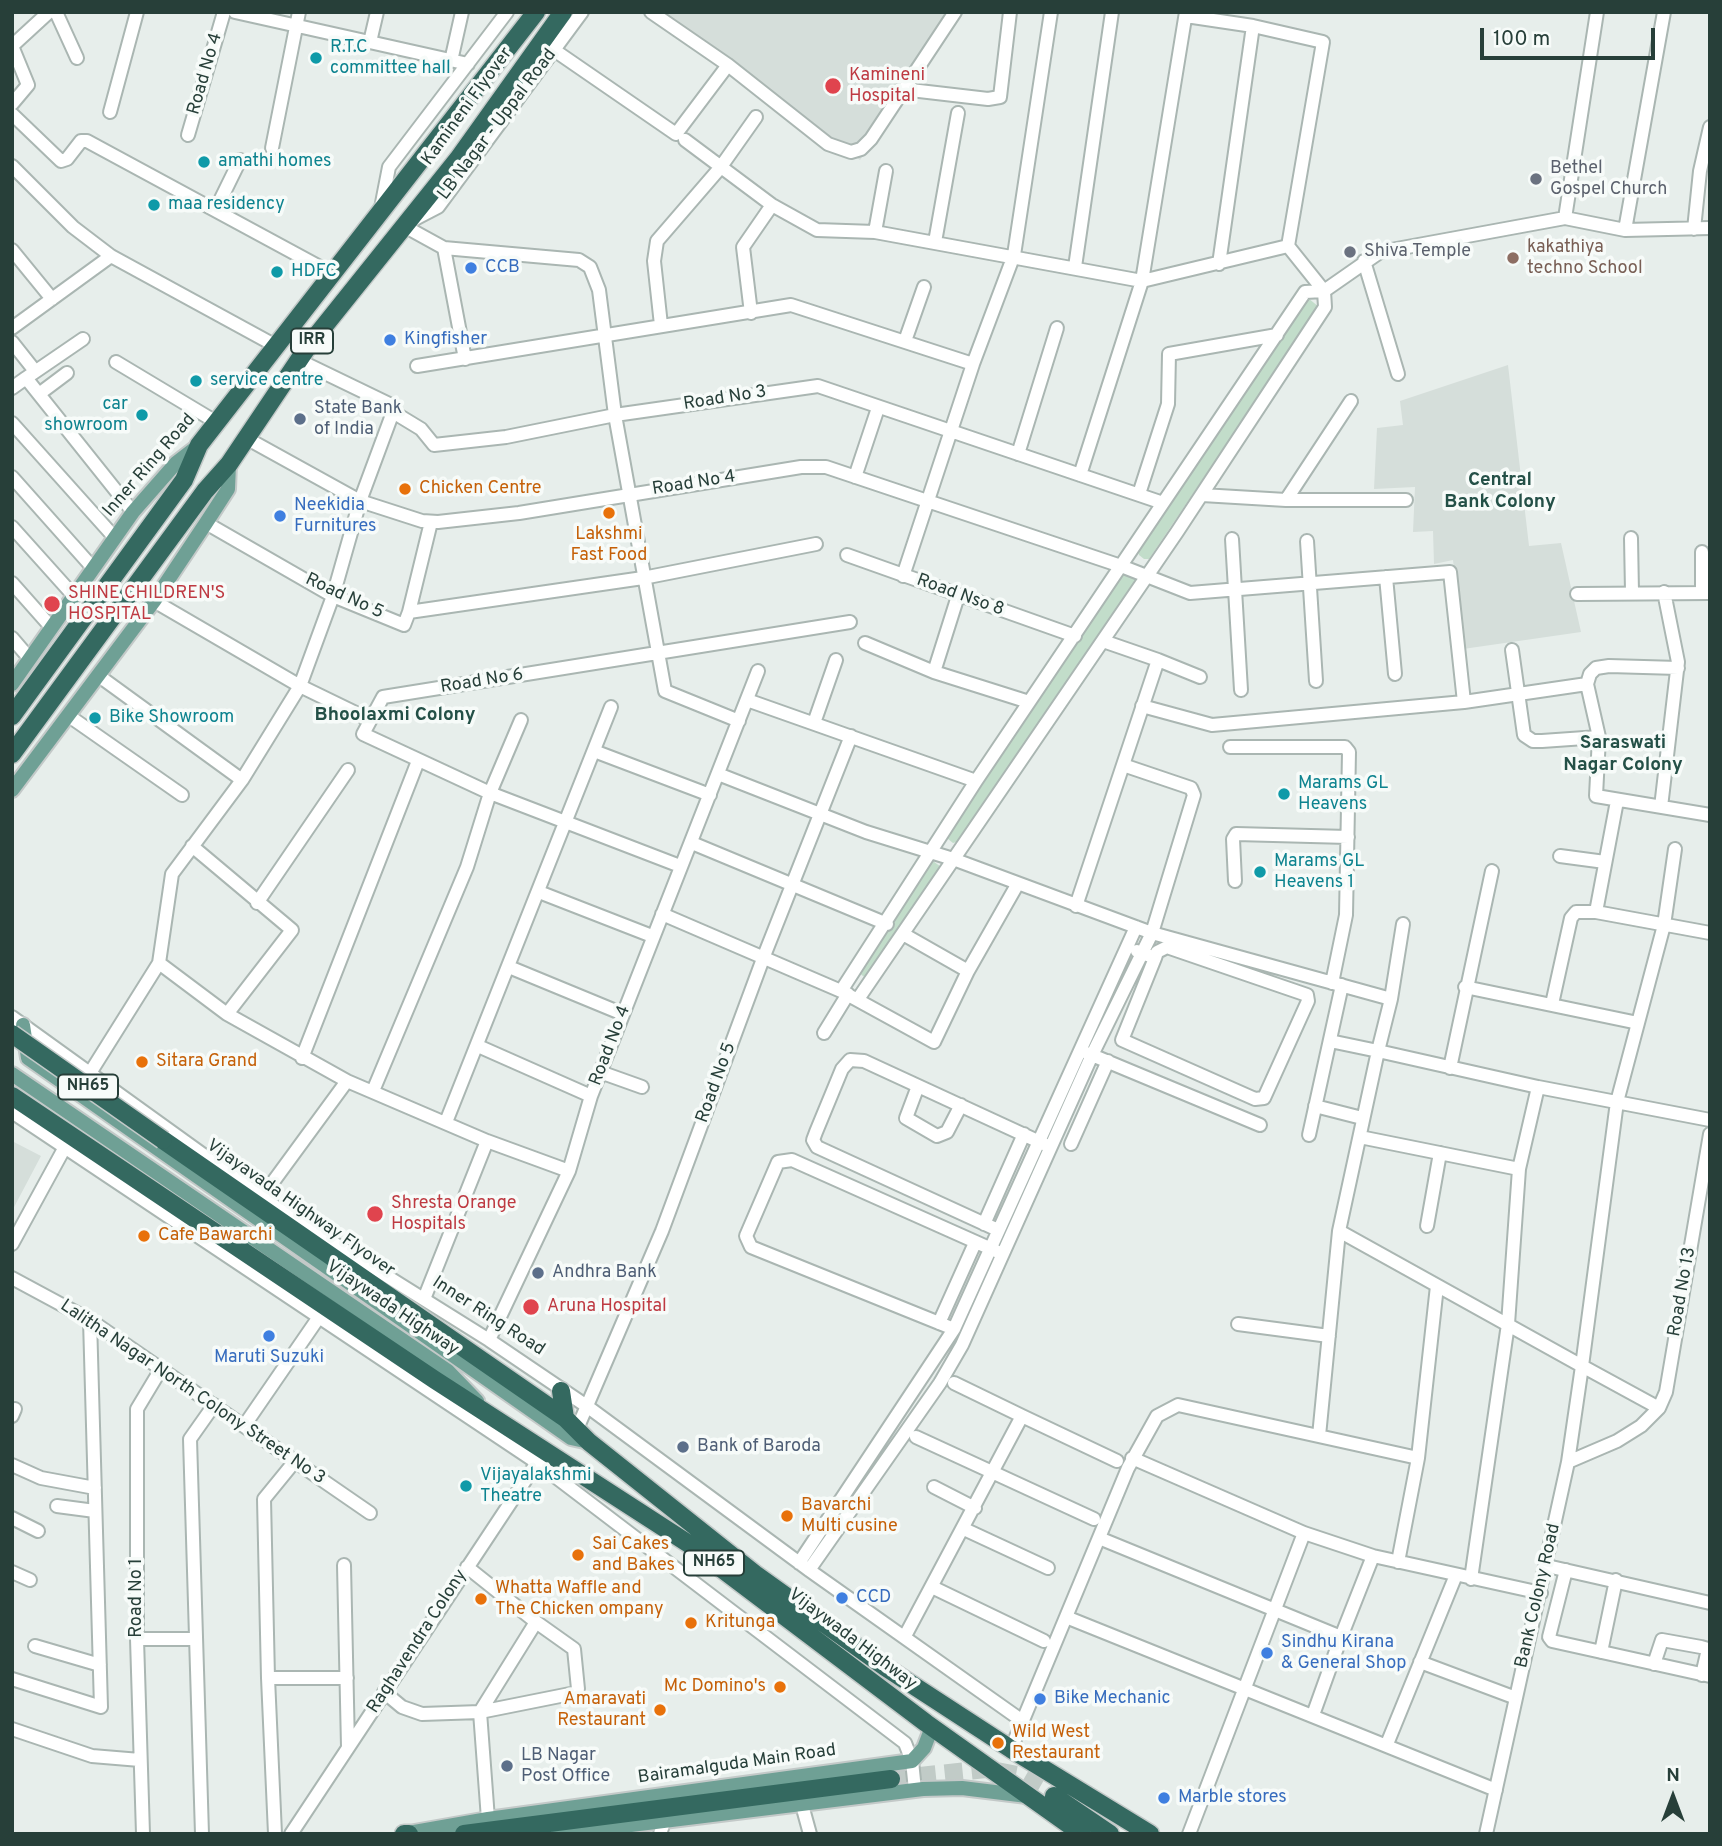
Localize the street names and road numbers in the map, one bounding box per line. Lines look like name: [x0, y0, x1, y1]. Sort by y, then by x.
street label: Road No 4: [184, 31, 228, 117]
street label: Kamineni Flyover: [418, 44, 518, 170]
street label: LB Nagar - Uppal Road: [434, 45, 562, 205]
road number: IRR: [291, 328, 333, 354]
street label: Road No 3: [682, 382, 768, 416]
street label: Inner Ring Road: [99, 410, 201, 522]
street label: Road No 4: [651, 467, 737, 501]
street label: Road No 5: [301, 569, 387, 625]
street label: Road Nso 8: [913, 570, 1007, 622]
street label: Road No 6: [439, 665, 525, 699]
street label: Road No 4: [586, 1003, 636, 1089]
street label: Road No 5: [692, 1040, 742, 1126]
road number: NH65: [58, 1074, 118, 1100]
street label: Vijayavada Highway Flyover: [202, 1136, 398, 1282]
street label: Road No 13: [1665, 1246, 1701, 1338]
street label: Vijaywada Highway: [321, 1257, 463, 1361]
street label: Inner Ring Road: [428, 1273, 548, 1361]
street label: Lalitha Nagar North Colony Street No 3: [55, 1296, 329, 1490]
street label: Bank Colony Road: [1512, 1522, 1566, 1670]
road number: NH65: [684, 1550, 744, 1576]
street label: Road No 1: [126, 1558, 148, 1638]
street label: Raghavendra Colony: [363, 1566, 473, 1718]
street label: Vijaywada Highway: [783, 1585, 921, 1695]
street label: Bairamalguda Main Road: [637, 1740, 837, 1790]

